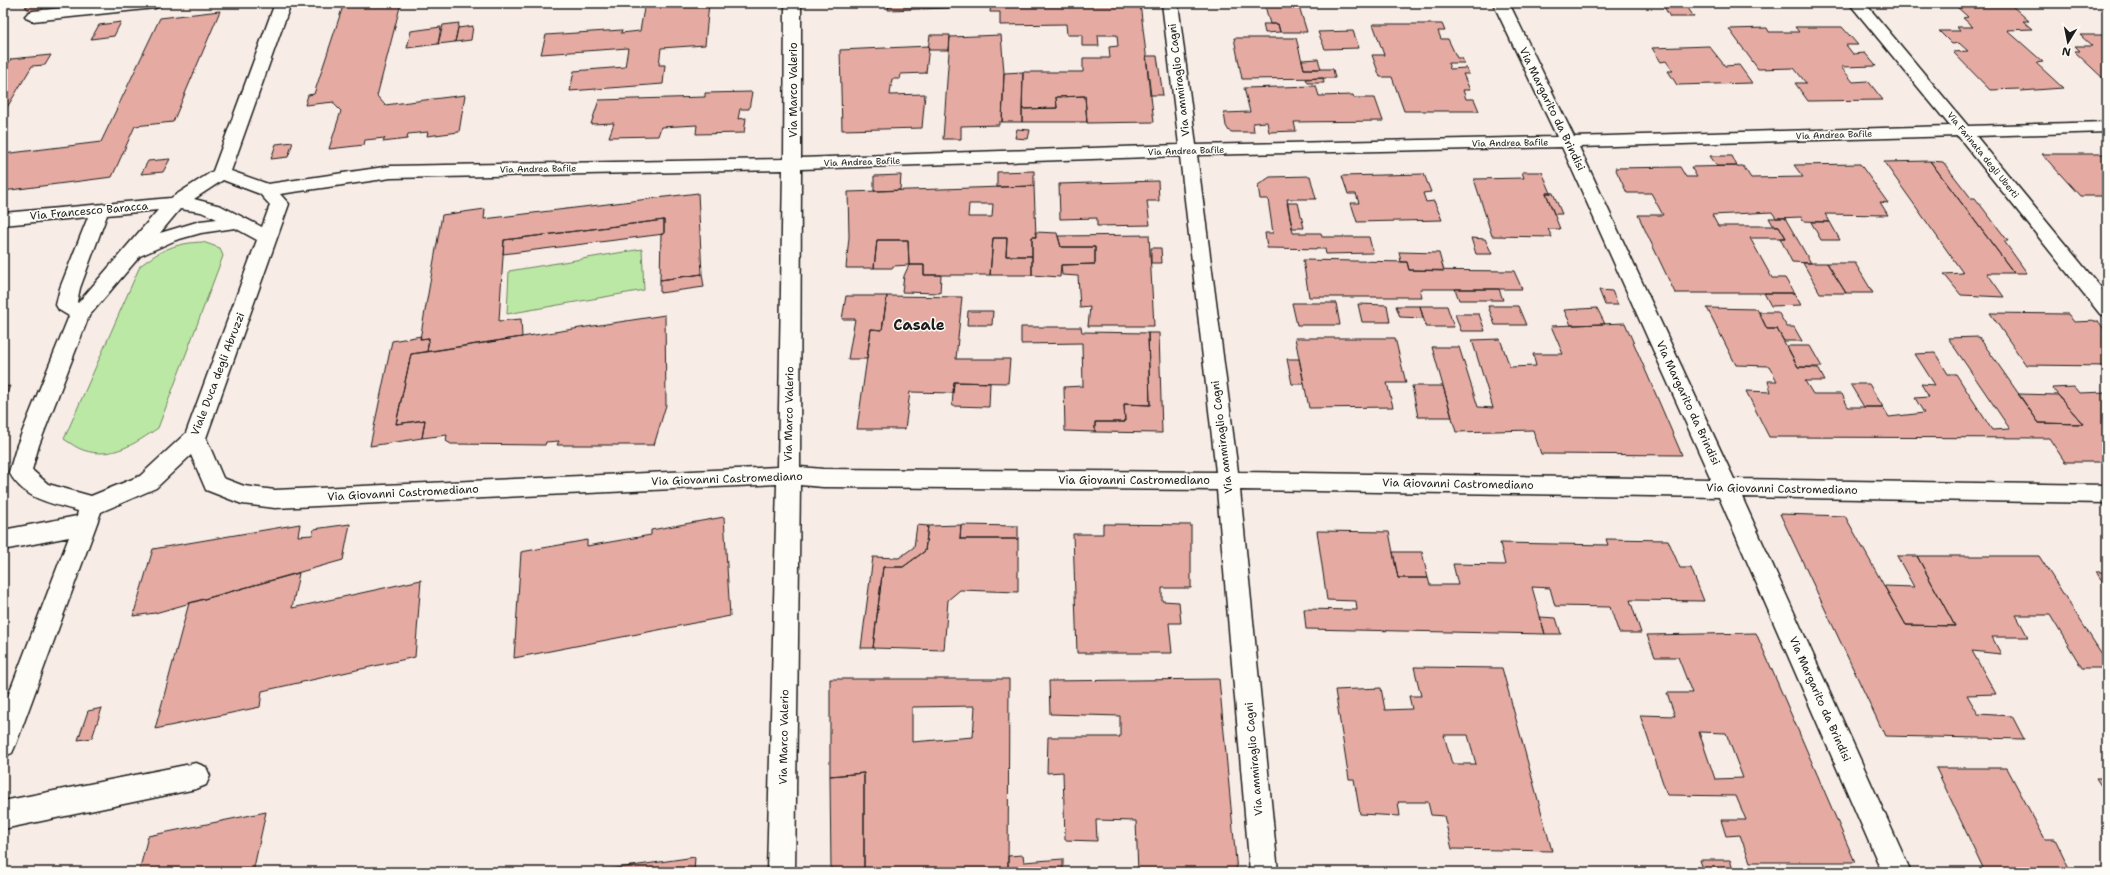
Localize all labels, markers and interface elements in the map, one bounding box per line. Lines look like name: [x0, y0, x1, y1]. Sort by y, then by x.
north arrow: [2048, 22, 2088, 62]
street label: Via ammiraglio Cagni: [1165, 23, 1193, 137]
street label: Via Marco Valerio: [786, 42, 801, 138]
text: N: [2060, 43, 2072, 59]
street label: Via Margarito da Brindisi: [1516, 45, 1588, 173]
street label: Via Farinata degli Uberti: [1944, 109, 2022, 201]
street label: Via Andrea Bafile: [1796, 128, 1872, 142]
street label: Via Andrea Bafile: [1472, 136, 1548, 150]
street label: Via Andrea Bafile: [1148, 144, 1224, 158]
street label: Via Andrea Bafile: [824, 155, 900, 169]
street label: Via Andrea Bafile: [500, 162, 576, 176]
street label: Via Francesco Baracca: [29, 198, 149, 224]
street label: Viale Duca degli Abruzzi: [188, 310, 248, 438]
district label: Casale: [893, 315, 945, 335]
street label: Via Margarito da Brindisi: [1653, 338, 1723, 468]
street label: Via Marco Valerio: [781, 366, 797, 462]
street label: Via ammiraglio Cagni: [1208, 380, 1236, 494]
street label: Via Giovanni Castromediano: [651, 469, 803, 489]
street label: Via Giovanni Castromediano: [1058, 473, 1210, 488]
street label: Via Giovanni Castromediano: [1382, 475, 1534, 493]
street label: Via Giovanni Castromediano: [1706, 480, 1858, 498]
street label: Via Giovanni Castromediano: [327, 482, 479, 504]
street label: Via Margarito da Brindisi: [1786, 634, 1854, 764]
street label: Via Marco Valerio: [776, 689, 792, 785]
street label: Via ammiraglio Cagni: [1242, 702, 1266, 816]

